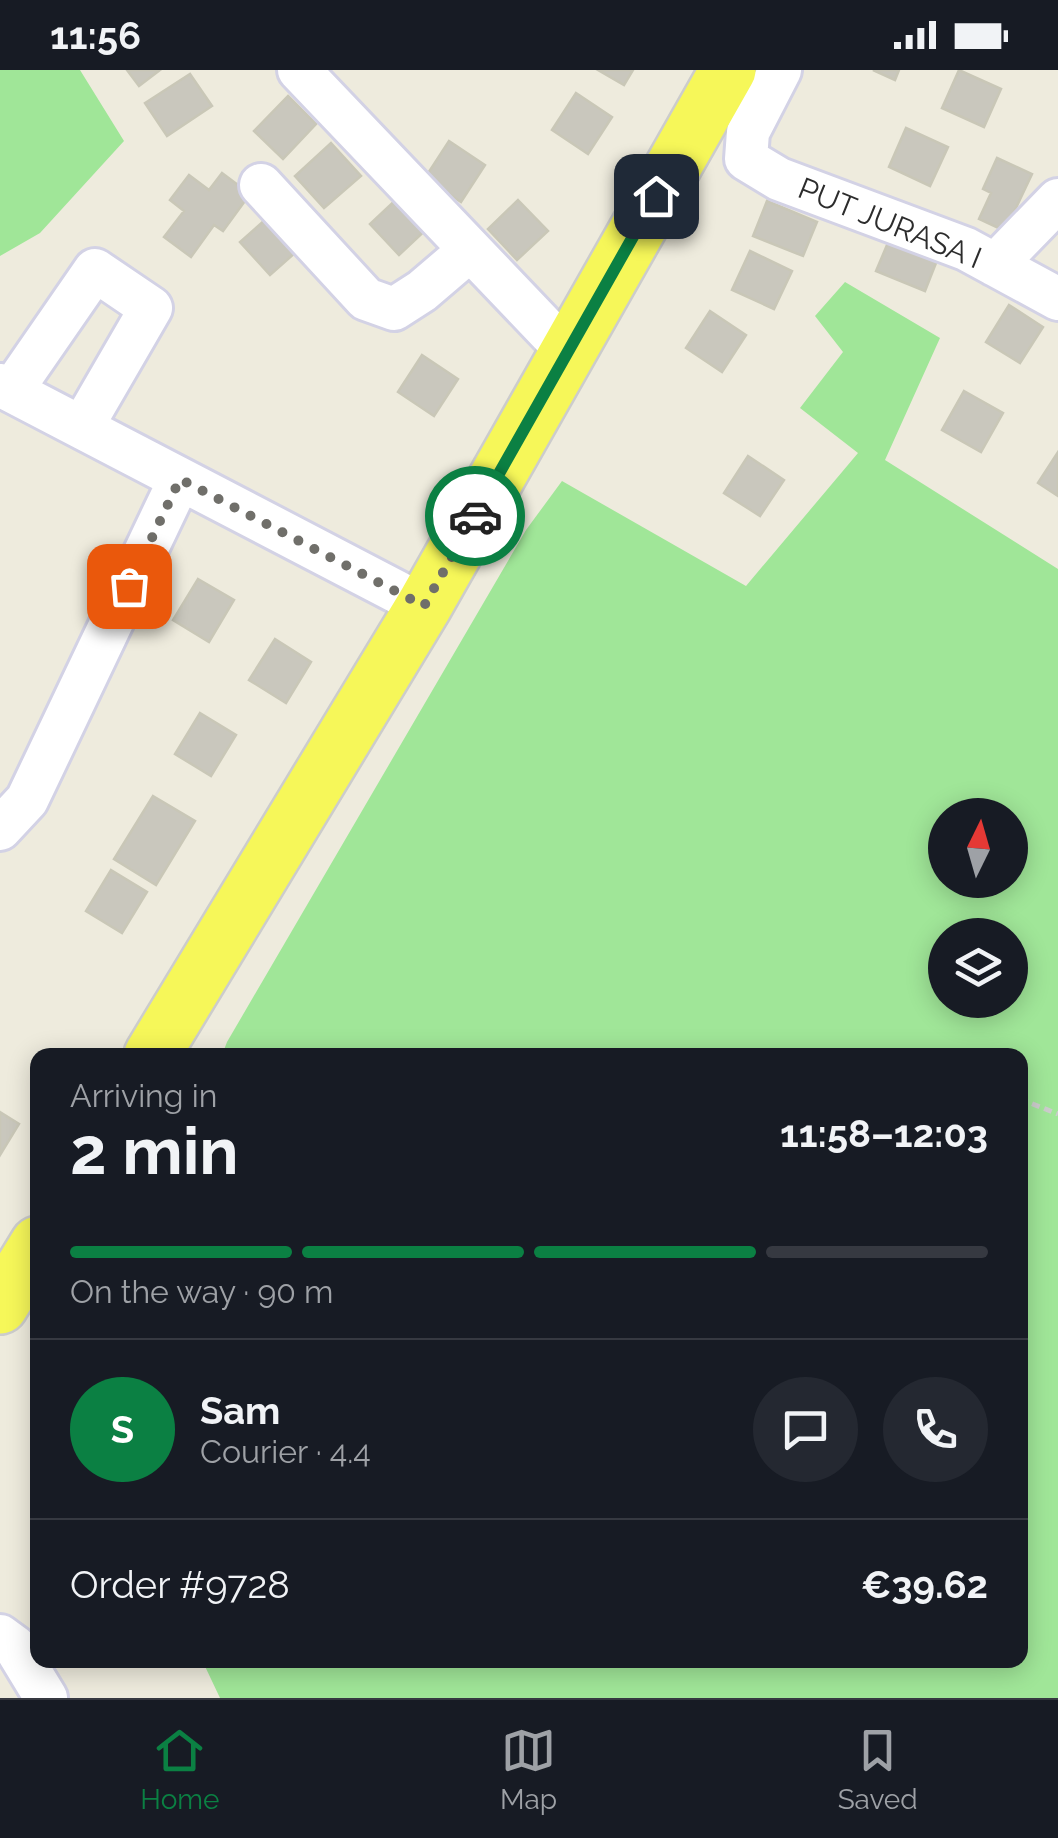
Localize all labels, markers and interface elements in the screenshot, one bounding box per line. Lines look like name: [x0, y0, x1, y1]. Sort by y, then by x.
text: 11:56: [50, 13, 141, 58]
pin: [614, 154, 699, 239]
icon: home: [629, 169, 684, 224]
street label: PUT JURASA I: [793, 170, 987, 276]
courier: [425, 466, 525, 566]
icon: car: [448, 489, 503, 544]
pin: [87, 544, 172, 629]
icon: bag: [102, 559, 157, 614]
north arrow: [928, 798, 1028, 898]
map controls: [928, 798, 1028, 1018]
button: layers: [928, 918, 1028, 1018]
text: Arriving in: [70, 1077, 217, 1114]
text: 11:58–12:03: [780, 1111, 988, 1156]
text: 2 min: [70, 1113, 239, 1189]
text: On the way · 90 m: [70, 1273, 333, 1310]
button: chat: [753, 1377, 858, 1482]
button: phone: [883, 1377, 988, 1482]
text: Sam: [200, 1388, 280, 1433]
text: S: [111, 1407, 134, 1452]
text: Courier · 4.4: [200, 1433, 371, 1470]
text: Order #9728: [70, 1562, 290, 1607]
text: €39.62: [861, 1562, 988, 1607]
tab: Home: [140, 1723, 220, 1816]
tab: Map: [500, 1723, 557, 1816]
tab: Saved: [838, 1723, 918, 1816]

